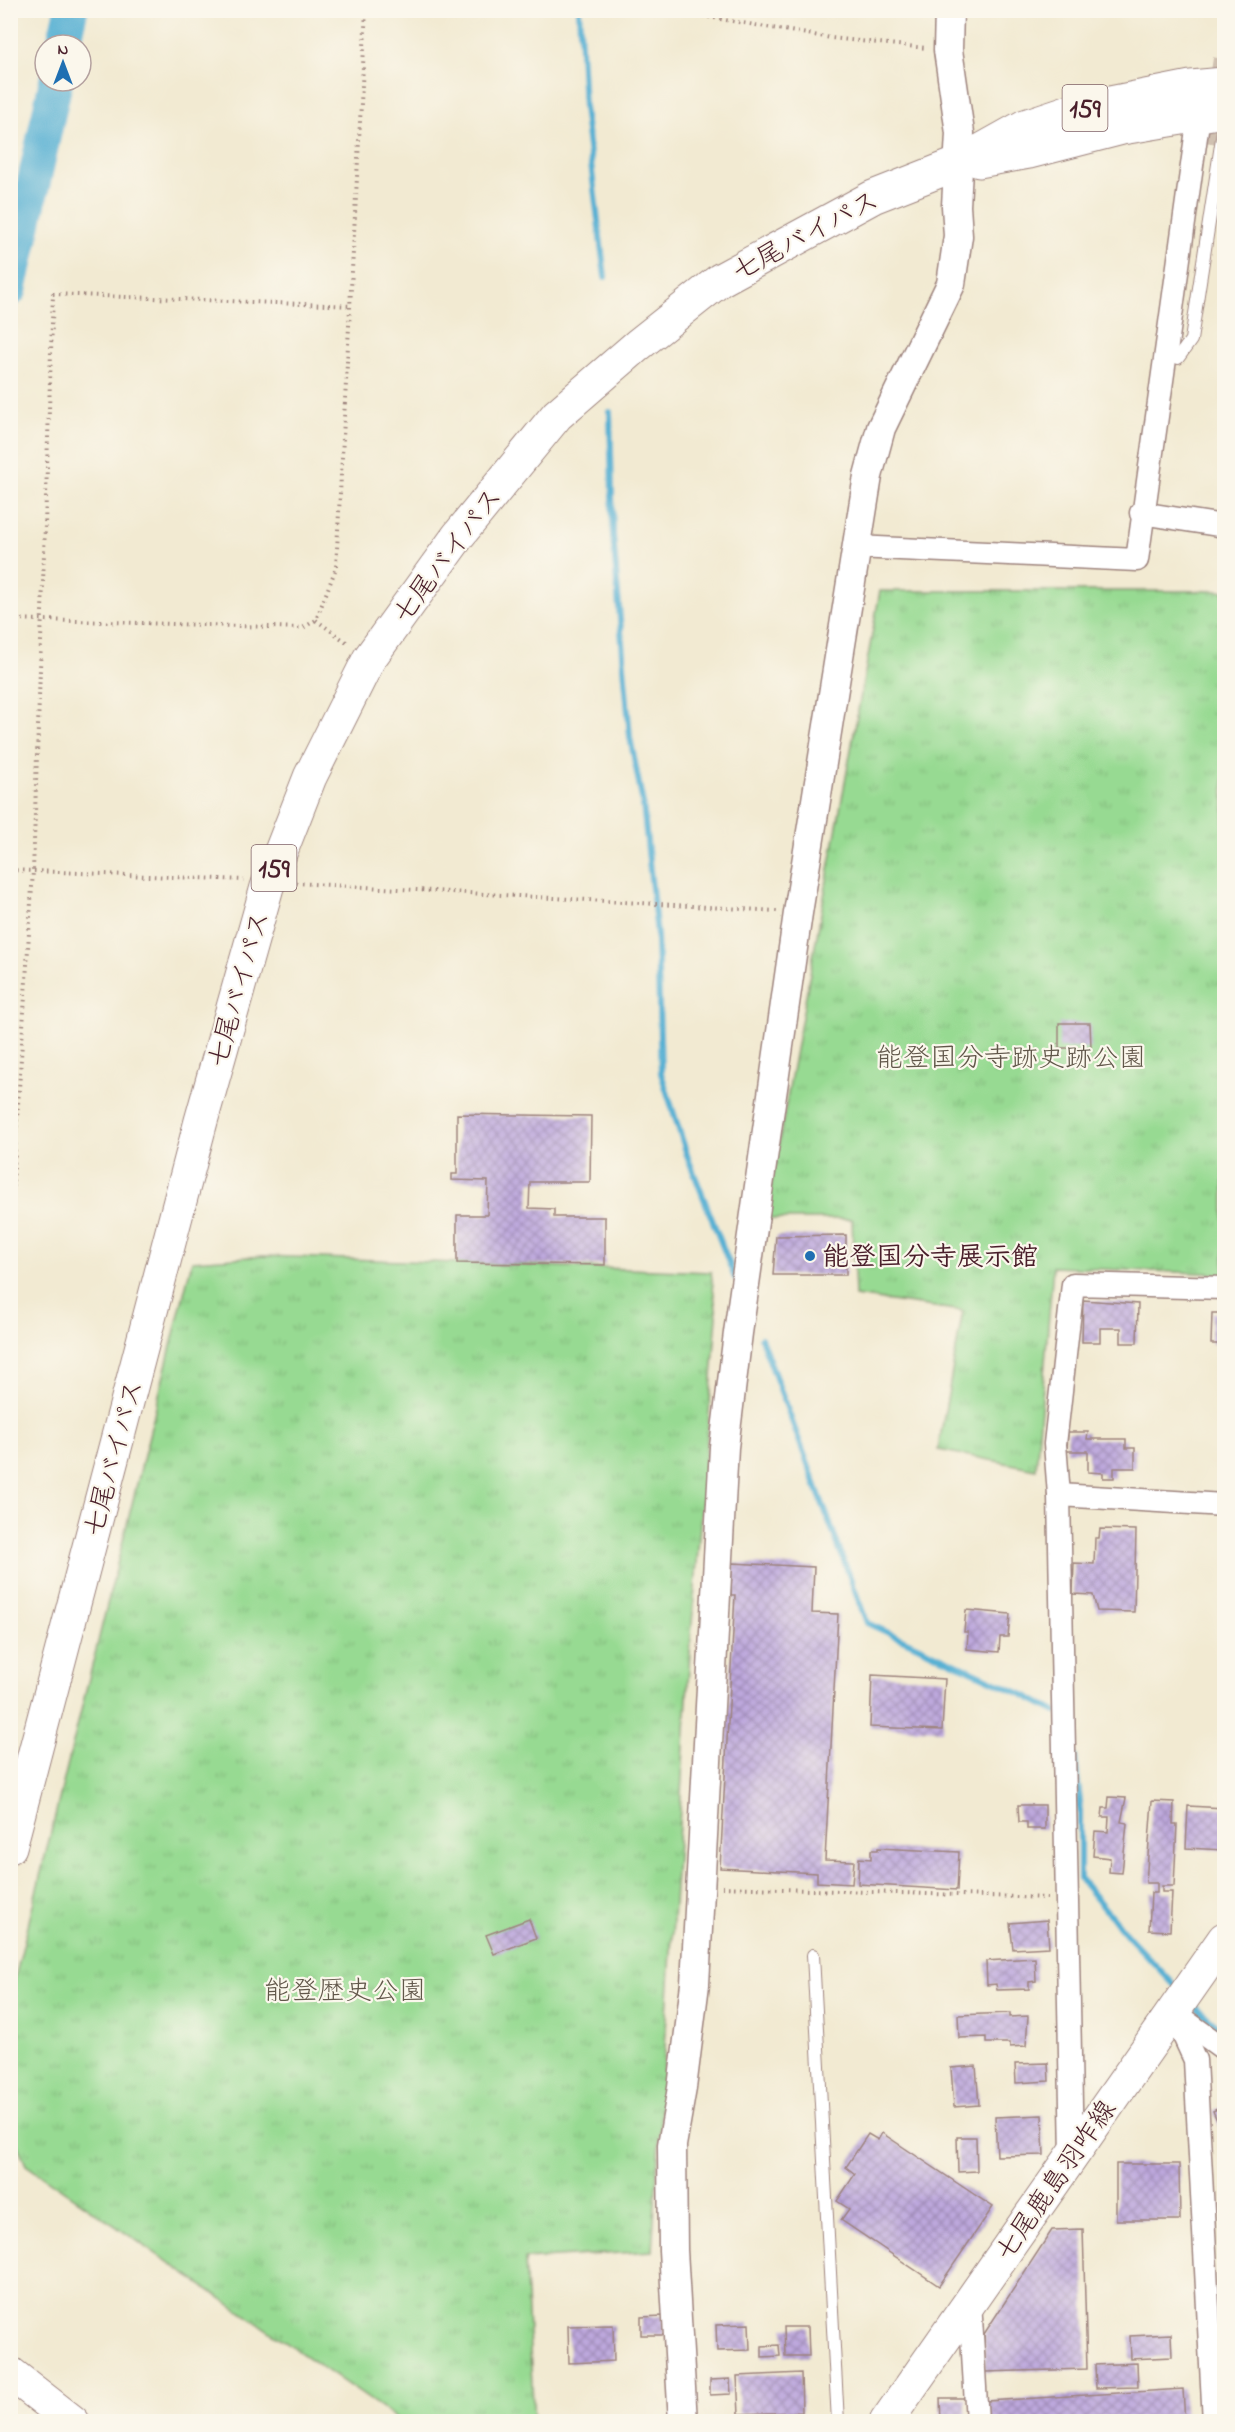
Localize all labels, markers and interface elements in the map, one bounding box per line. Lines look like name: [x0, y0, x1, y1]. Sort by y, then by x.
north arrow: [33, 33, 93, 93]
text: N: [58, 38, 69, 62]
road number: 159: [1062, 85, 1108, 131]
street label: 七尾バイパス: [726, 182, 887, 292]
street label: 七尾バイパス: [385, 480, 513, 633]
road number: 159: [252, 845, 296, 891]
street label: 七尾バイパス: [199, 907, 281, 1073]
park label: 能登国分寺跡史跡公園: [876, 1040, 1146, 1079]
place label: 能登国分寺展示館: [822, 1239, 1038, 1278]
marker: 能登国分寺展示館: [803, 1249, 817, 1263]
street label: 七尾バイパス: [76, 1376, 155, 1542]
park label: 能登歴史公園: [264, 1973, 426, 2012]
street label: 七尾鹿島羽咋線: [987, 2093, 1127, 2270]

